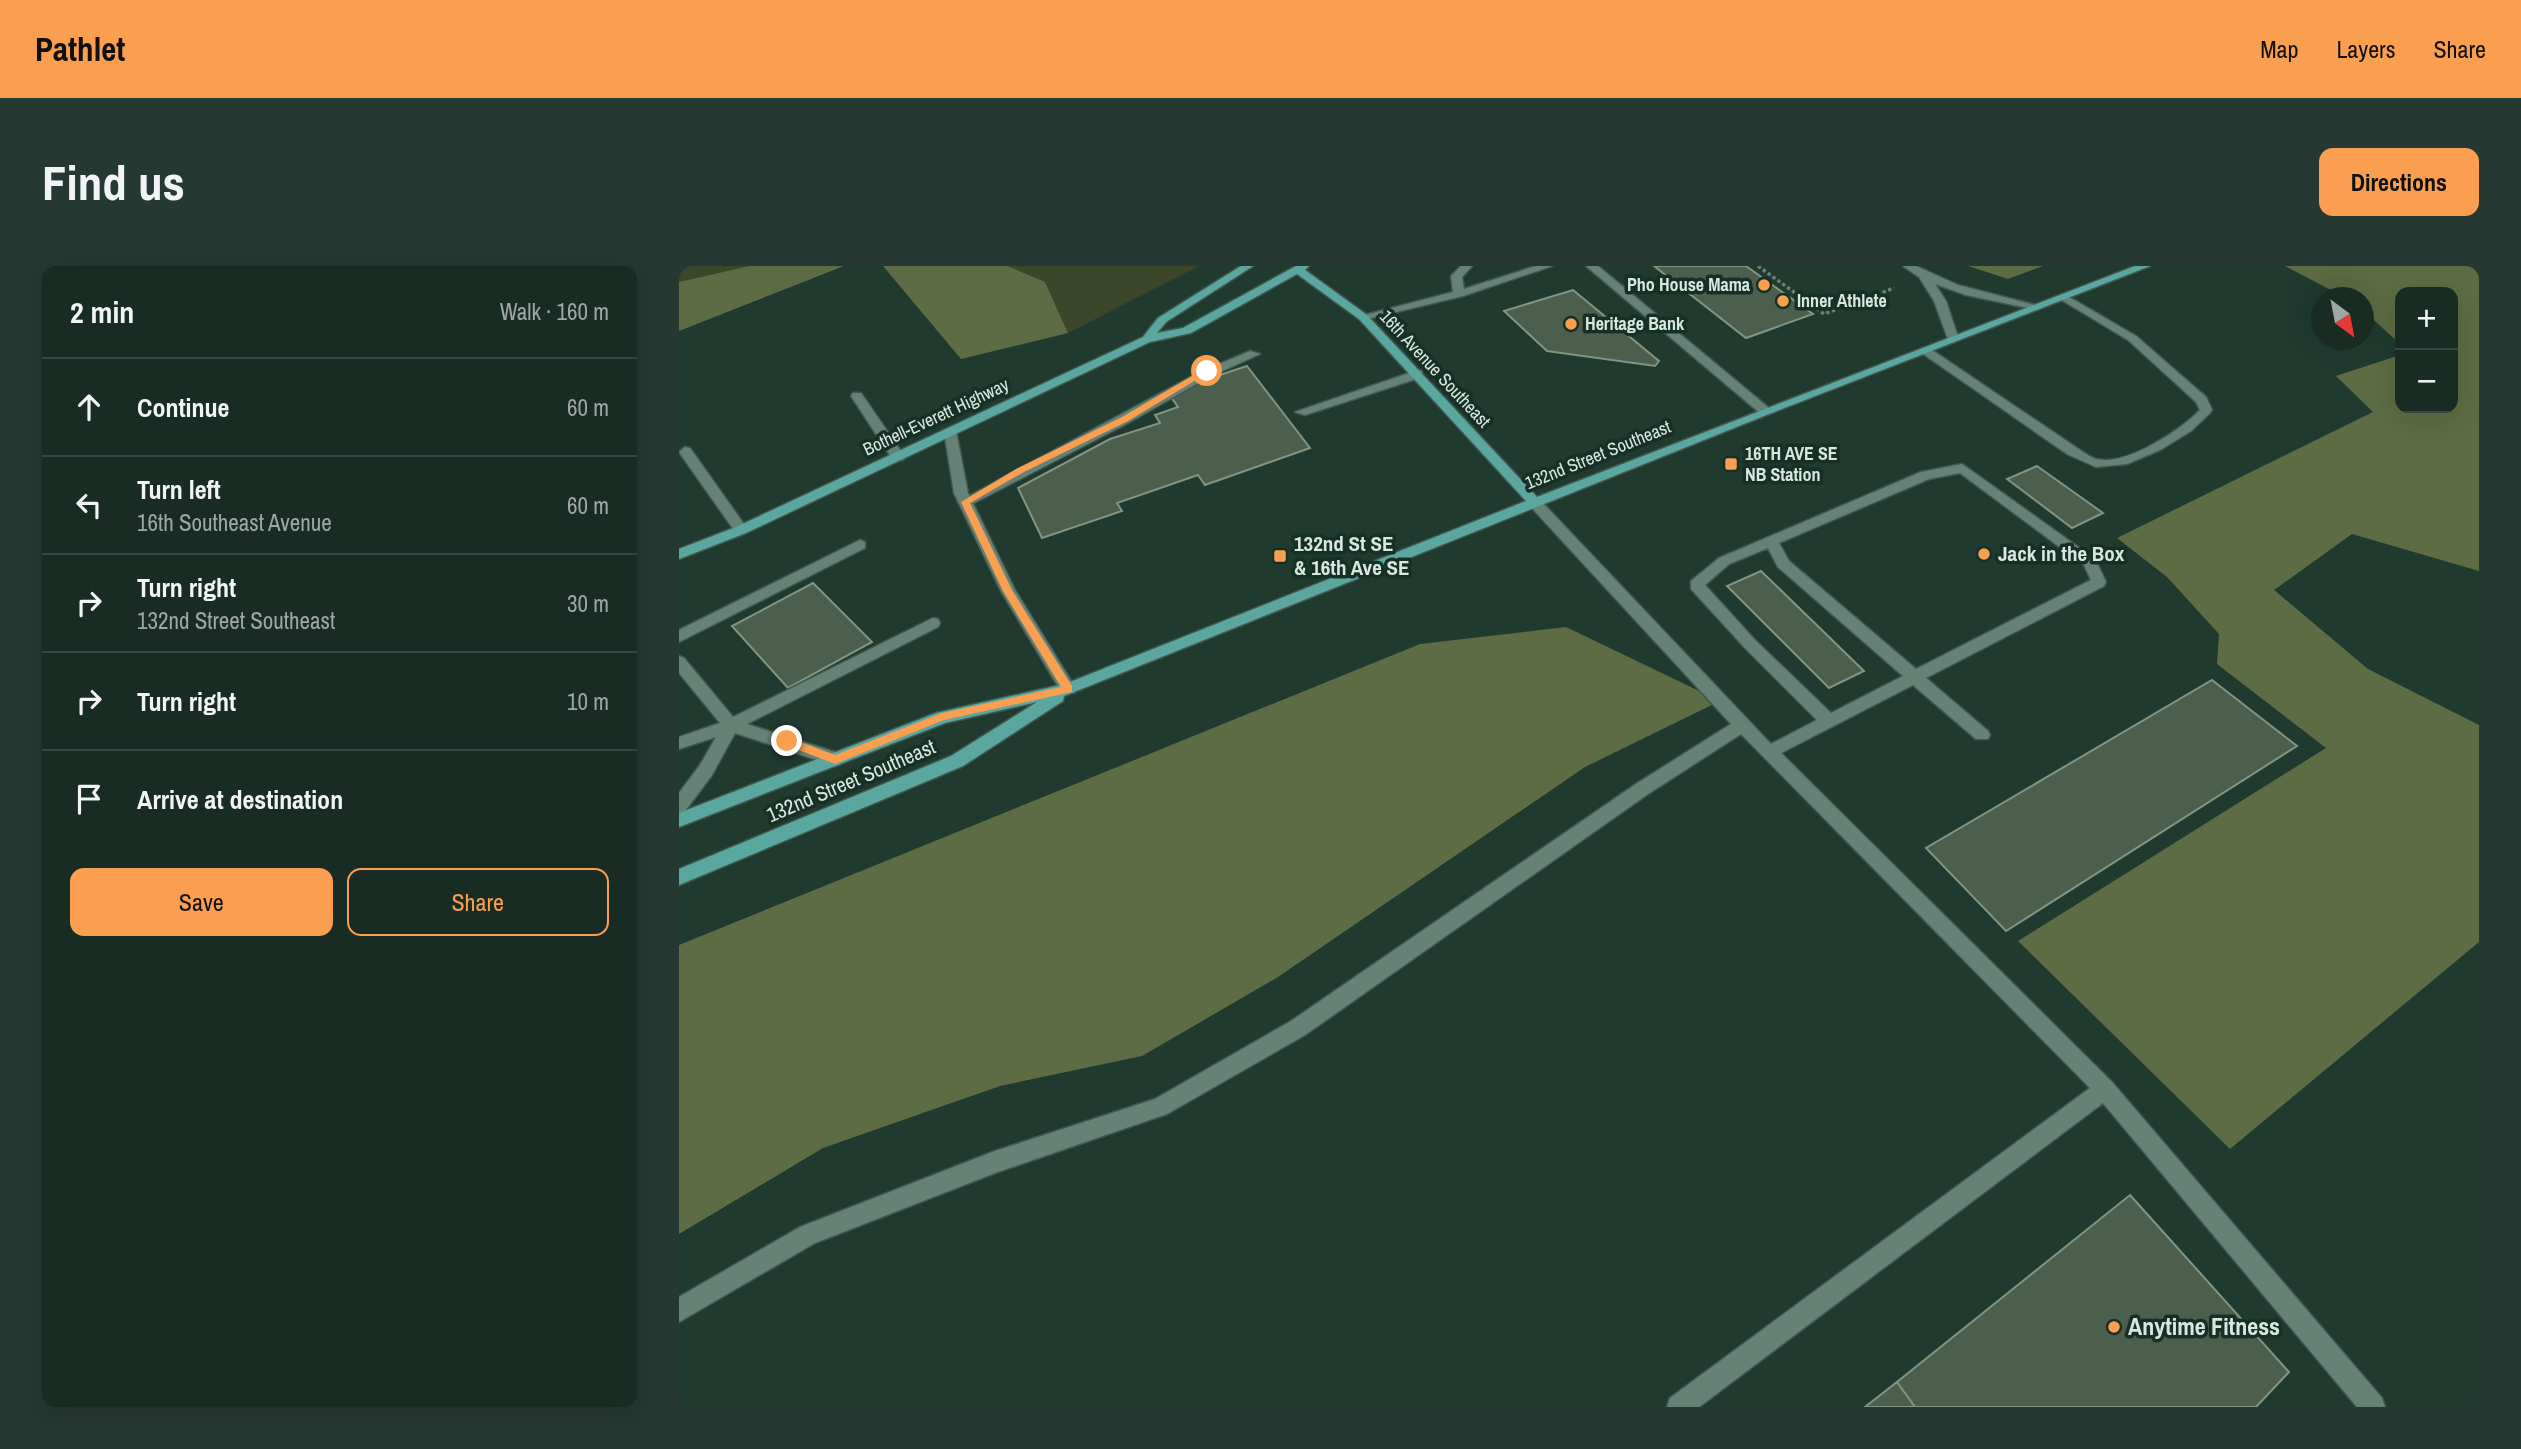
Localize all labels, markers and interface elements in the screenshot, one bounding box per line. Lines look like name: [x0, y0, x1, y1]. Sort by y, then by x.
text: Pathlet: [35, 27, 125, 71]
text: Map: [2260, 33, 2298, 65]
text: Layers: [2336, 33, 2395, 65]
text: Share: [2433, 33, 2486, 65]
button: Directions: [2319, 148, 2479, 216]
text: Find us: [42, 149, 185, 215]
place label: Pho House Mama: [1627, 272, 1751, 297]
marker: Pho House Mama: [1756, 277, 1772, 293]
north arrow: [2311, 287, 2374, 350]
map controls: [2395, 287, 2458, 413]
button: +: [2395, 287, 2458, 350]
place label: Inner Athlete: [1797, 288, 1887, 313]
text: 2 min: [70, 292, 134, 332]
marker: Inner Athlete: [1775, 293, 1791, 309]
text: Walk · 160 m: [500, 296, 609, 327]
street label: 16th Avenue Southeast: [1374, 304, 1496, 433]
place label: Heritage Bank: [1585, 311, 1685, 336]
marker: Heritage Bank: [1563, 316, 1579, 332]
button: −: [2395, 350, 2458, 413]
route start: [1191, 355, 1222, 386]
street label: Bothell-Everett Highway: [859, 372, 1013, 461]
icon: ahead: [70, 388, 108, 426]
text: Continue: [137, 390, 229, 425]
text: 60 m: [567, 392, 609, 423]
street label: 132nd Street Southeast: [1521, 414, 1674, 495]
place label: 16TH AVE SE NB Station: [1745, 441, 1838, 487]
marker: 16TH AVE SE NB Station: [1723, 456, 1739, 472]
text: Turn left: [137, 472, 221, 507]
icon: left: [70, 486, 108, 524]
text: 60 m: [567, 490, 609, 521]
text: 16th Southeast Avenue: [137, 507, 332, 538]
place label: 132nd St SE & 16th Ave SE: [1294, 529, 1410, 582]
place label: Jack in the Box: [1998, 539, 2125, 568]
marker: Jack in the Box: [1976, 546, 1992, 562]
marker: 132nd St SE & 16th Ave SE: [1272, 548, 1288, 564]
text: Turn right: [137, 570, 236, 605]
icon: right: [70, 584, 108, 622]
text: 30 m: [567, 588, 609, 619]
text: 132nd Street Southeast: [137, 605, 335, 636]
icon: right: [70, 682, 108, 720]
text: Turn right: [137, 684, 236, 719]
text: 10 m: [567, 686, 609, 717]
route end: [771, 725, 802, 756]
street label: 132nd Street Southeast: [762, 732, 940, 829]
icon: arrive: [70, 780, 108, 818]
text: Arrive at destination: [137, 782, 343, 817]
button: Save: [70, 868, 333, 936]
button: Share: [347, 868, 609, 936]
place label: Anytime Fitness: [2128, 1310, 2280, 1342]
marker: Anytime Fitness: [2106, 1319, 2122, 1335]

